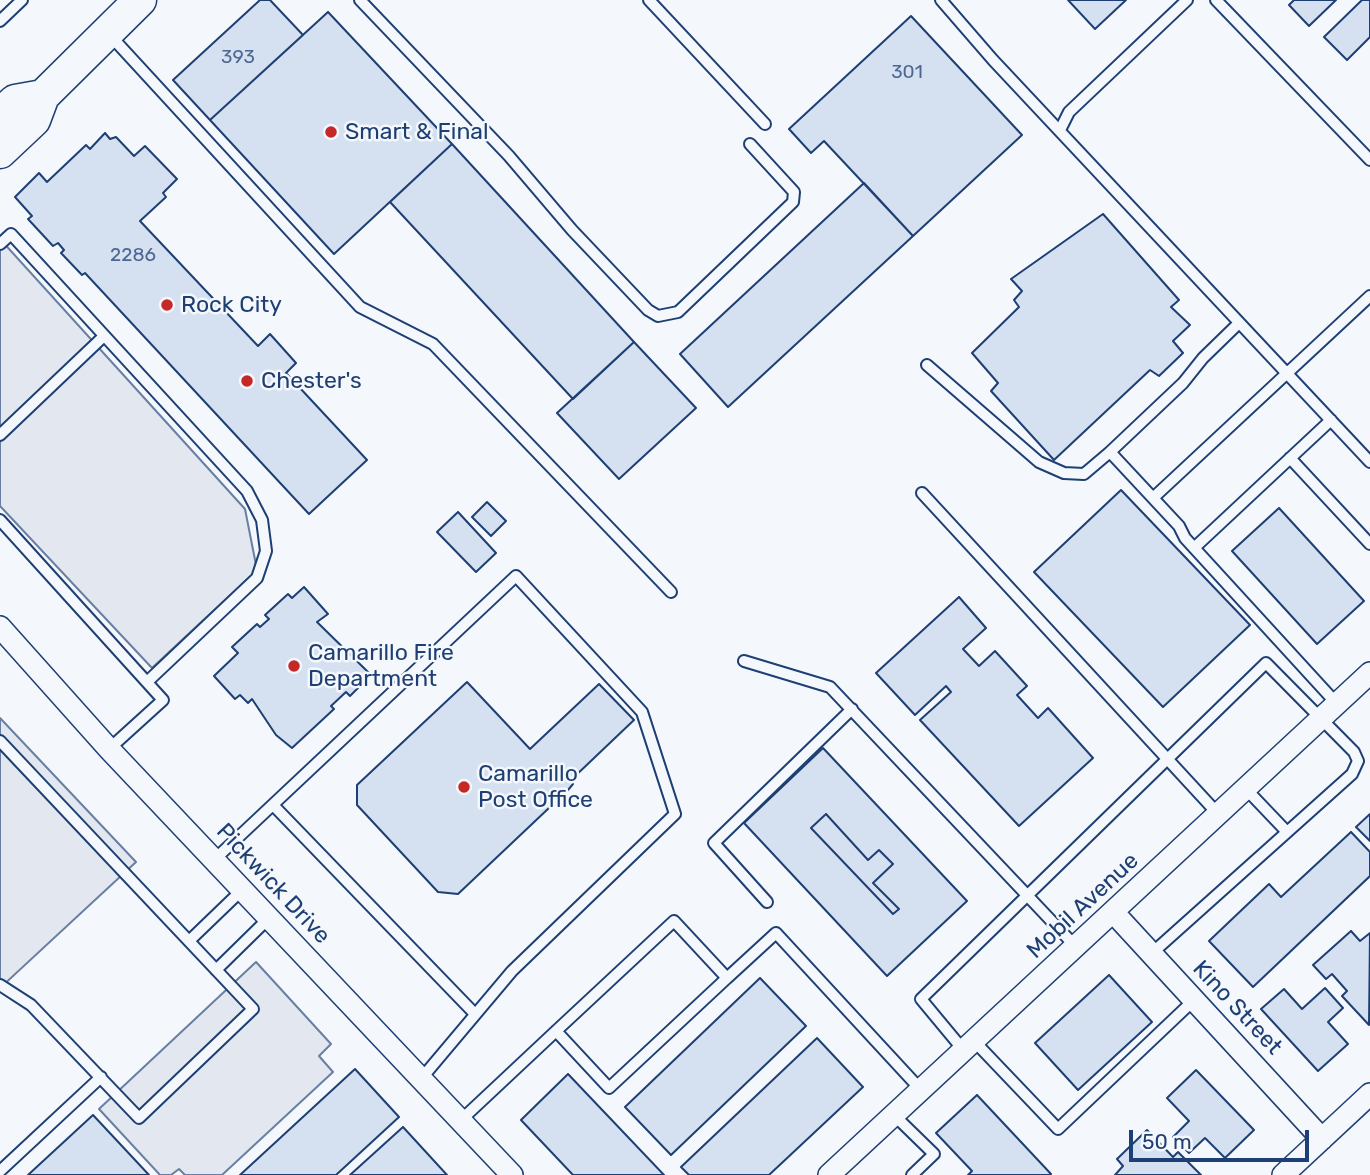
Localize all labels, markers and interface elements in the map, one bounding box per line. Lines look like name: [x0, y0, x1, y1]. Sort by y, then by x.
house number: 393: [221, 47, 255, 69]
house number: 301: [891, 62, 923, 84]
place label: Smart & Final: [345, 118, 489, 146]
marker: Smart & Final: [323, 124, 339, 140]
house number: 2286: [110, 245, 156, 267]
place label: Rock City: [181, 291, 282, 319]
marker: Rock City: [159, 297, 175, 313]
place label: Chester's: [261, 367, 362, 395]
marker: Chester's: [239, 373, 255, 389]
place label: Camarillo Fire Department: [308, 639, 454, 693]
marker: Camarillo Fire Department: [286, 658, 302, 674]
place label: Camarillo Post Office: [478, 760, 593, 814]
marker: Camarillo Post Office: [456, 779, 472, 795]
street label: Pickwick Drive: [210, 818, 336, 950]
street label: Mobil Avenue: [1021, 847, 1145, 965]
street label: Kino Street: [1186, 955, 1288, 1061]
scale bar: [1132, 1116, 1312, 1160]
text: 50 m: [1142, 1129, 1192, 1154]

